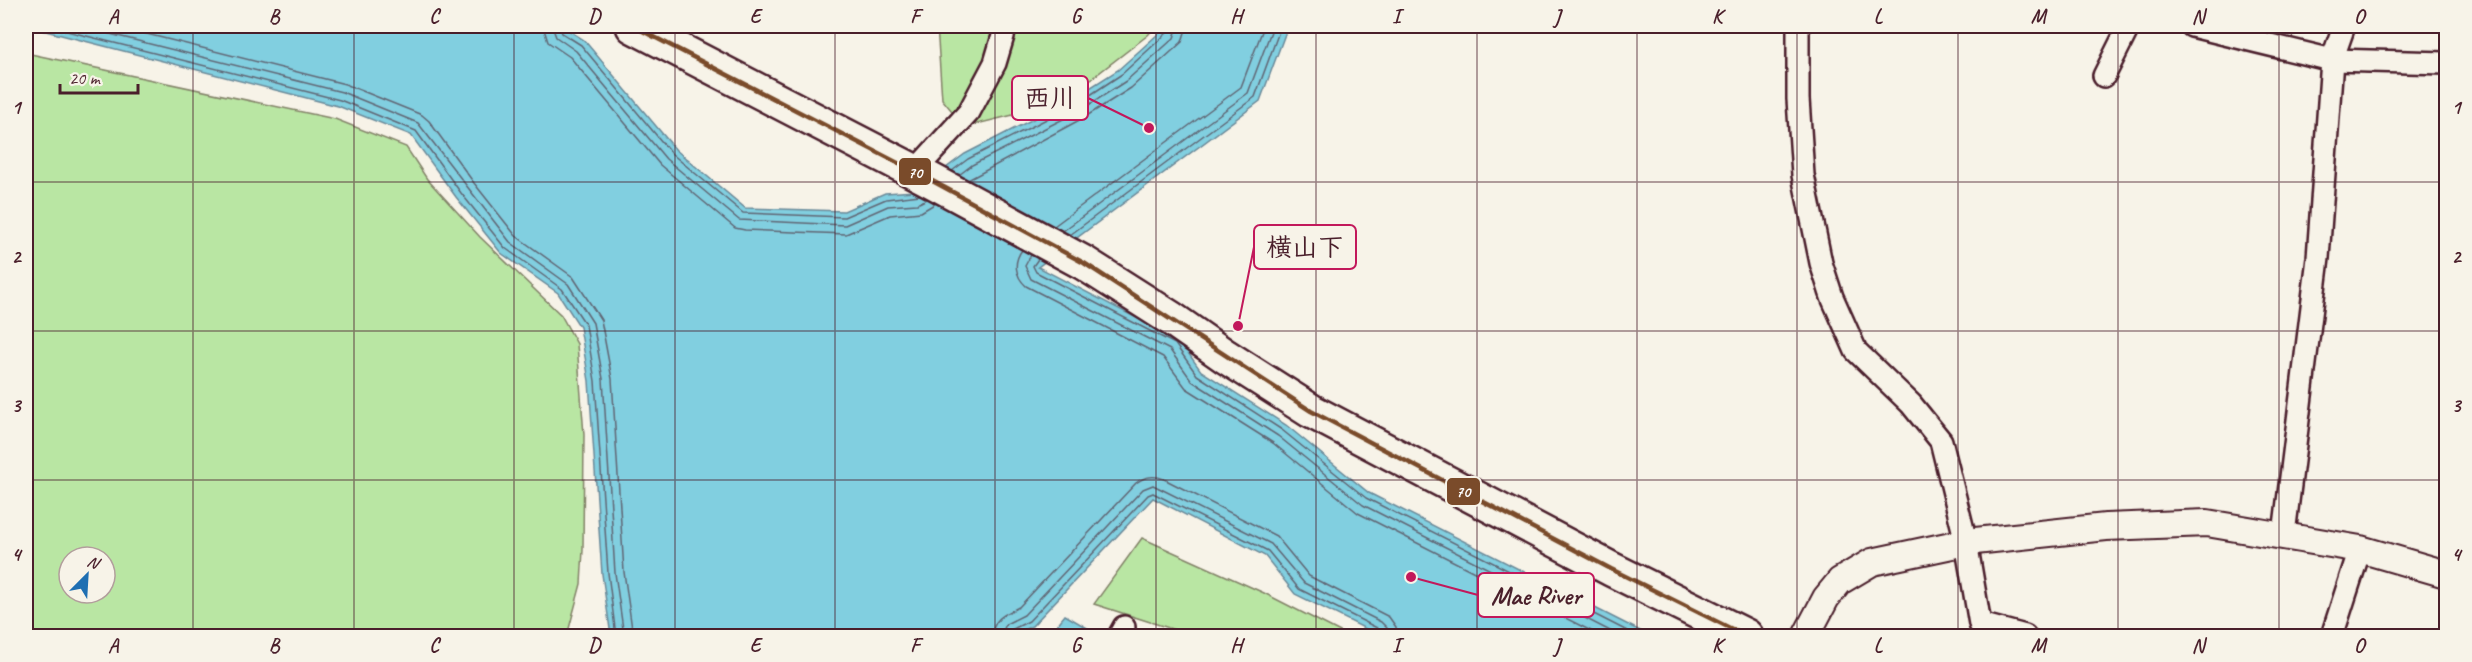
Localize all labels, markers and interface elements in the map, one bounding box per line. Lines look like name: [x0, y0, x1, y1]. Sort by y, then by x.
text: A: [108, 4, 120, 29]
text: B: [269, 4, 281, 29]
text: C: [429, 4, 441, 29]
text: D: [588, 4, 602, 29]
text: E: [750, 4, 764, 29]
text: F: [910, 4, 924, 29]
text: G: [1071, 4, 1084, 29]
text: H: [1230, 4, 1245, 29]
text: I: [1392, 4, 1405, 29]
text: J: [1552, 4, 1564, 29]
text: K: [1712, 4, 1726, 29]
text: L: [1874, 4, 1884, 29]
text: M: [2031, 4, 2048, 29]
text: N: [2192, 4, 2208, 29]
text: O: [2354, 4, 2367, 29]
scale bar: [60, 57, 138, 95]
text: 20 m: [69, 67, 102, 89]
callout: 西川: [1012, 76, 1088, 120]
text: 西川: [1024, 82, 1076, 115]
text: 1: [12, 95, 23, 120]
text: 1: [2452, 95, 2463, 120]
line badge: 70: [898, 157, 932, 186]
text: 70: [908, 163, 924, 183]
callout: 横山下: [1254, 225, 1356, 269]
text: 横山下: [1266, 231, 1344, 264]
text: 2: [12, 244, 23, 269]
text: 2: [2452, 244, 2463, 269]
text: 3: [12, 393, 23, 418]
text: 3: [2452, 393, 2463, 418]
line badge: 70: [1446, 477, 1481, 506]
text: 70: [1456, 482, 1472, 502]
text: 4: [12, 542, 24, 567]
text: 4: [2452, 542, 2464, 567]
north arrow: [57, 545, 117, 605]
text: N: [84, 551, 104, 575]
callout: Mae River: [1478, 573, 1594, 617]
text: Mae River: [1491, 579, 1584, 612]
text: A: [108, 633, 120, 658]
text: B: [269, 633, 281, 658]
text: C: [429, 633, 441, 658]
text: D: [588, 633, 602, 658]
text: E: [750, 633, 764, 658]
text: F: [910, 633, 924, 658]
text: G: [1071, 633, 1084, 658]
text: H: [1230, 633, 1245, 658]
text: I: [1392, 633, 1405, 658]
text: J: [1552, 633, 1564, 658]
text: K: [1712, 633, 1726, 658]
text: L: [1874, 633, 1884, 658]
text: M: [2031, 633, 2048, 658]
text: N: [2192, 633, 2208, 658]
text: O: [2354, 633, 2367, 658]

